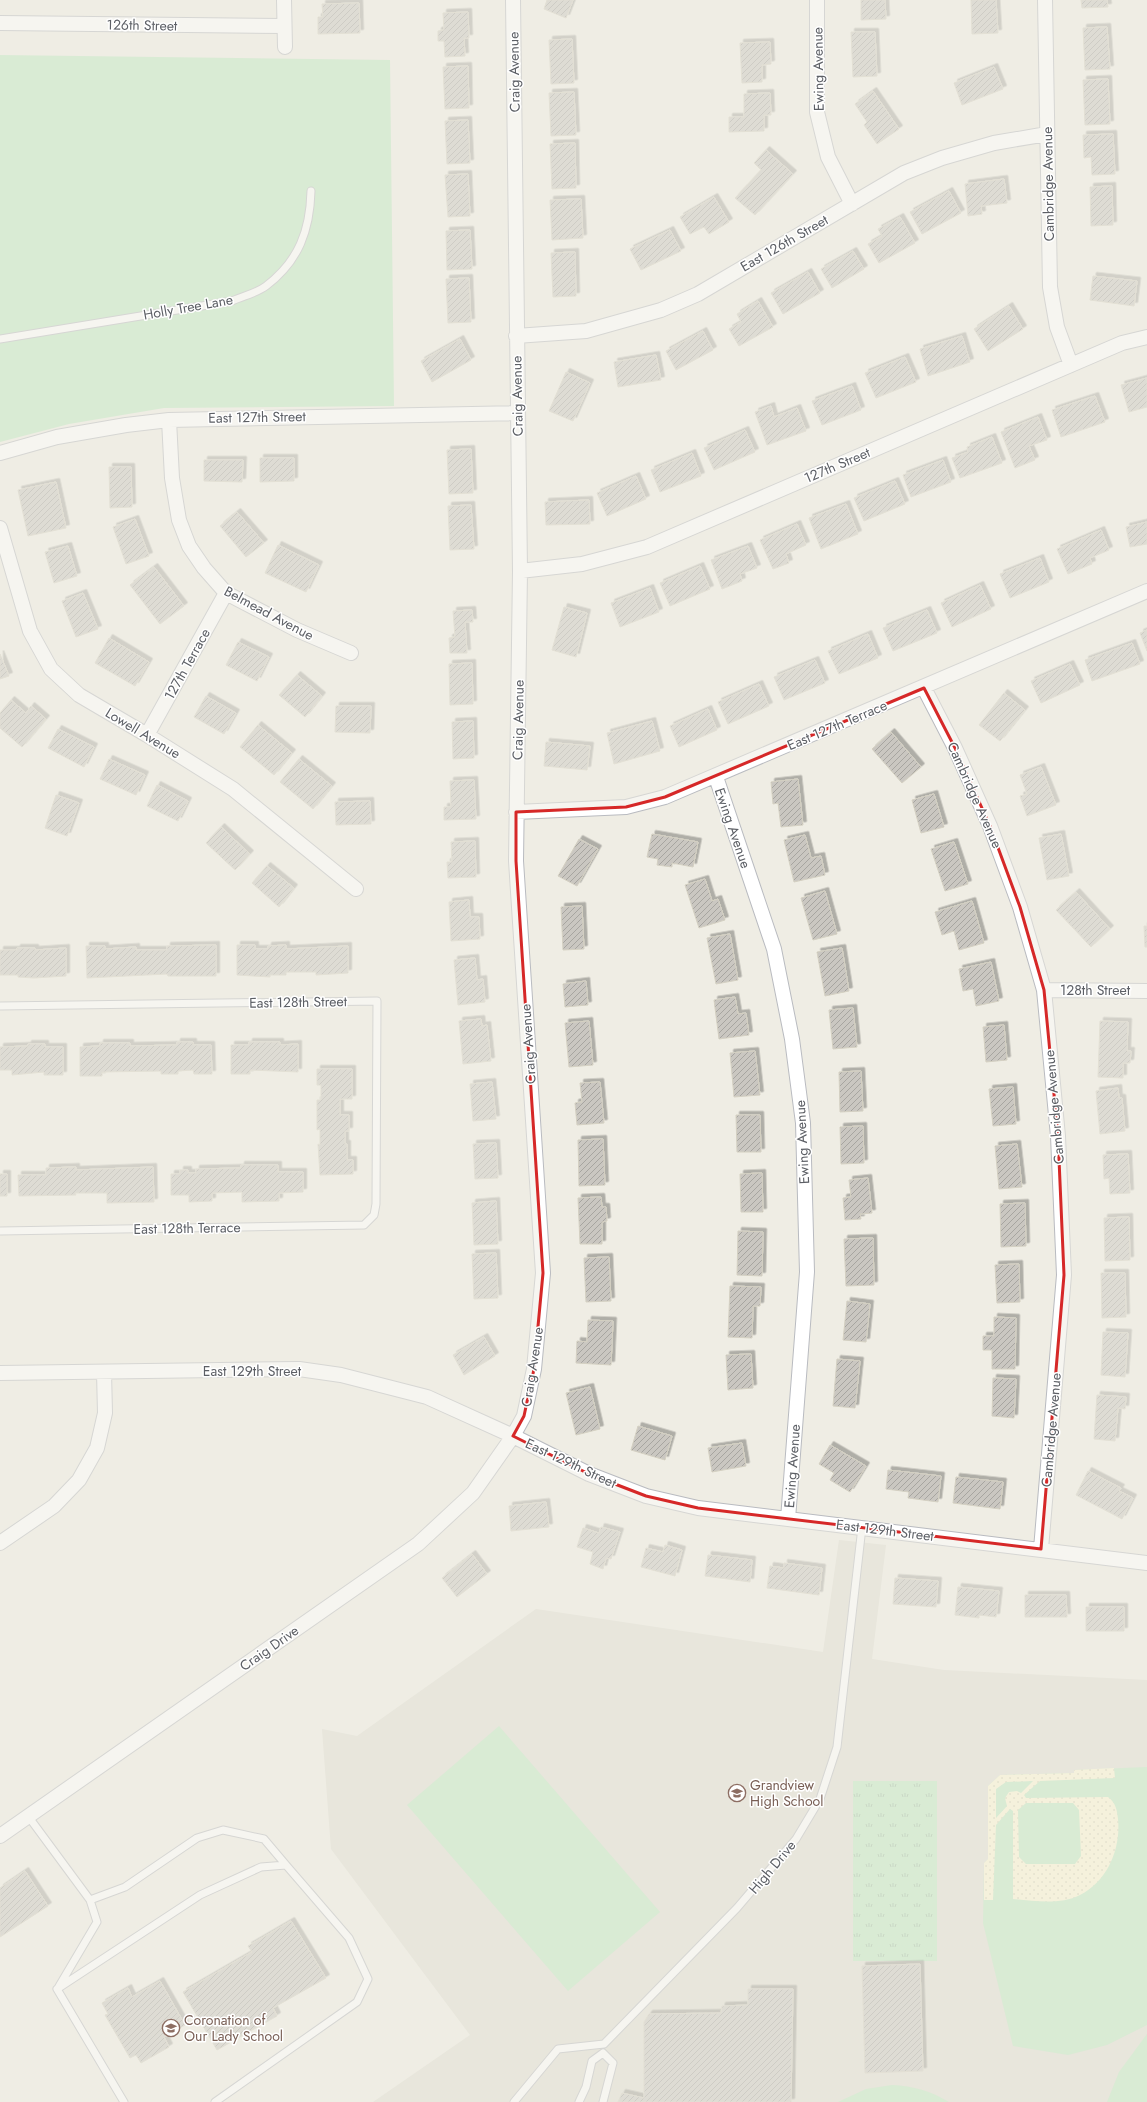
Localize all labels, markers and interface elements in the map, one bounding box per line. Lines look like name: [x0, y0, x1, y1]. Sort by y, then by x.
street label: 126th Street: [107, 14, 178, 36]
street label: Ewing Avenue: [807, 27, 829, 111]
street label: Craig Avenue: [503, 32, 525, 112]
street label: Cambridge Avenue: [1037, 127, 1059, 241]
street label: East 126th Street: [736, 209, 832, 276]
street label: Holly Tree Lane: [142, 289, 234, 325]
street label: Craig Avenue: [506, 356, 528, 436]
street label: East 127th Street: [208, 406, 307, 428]
street label: 127th Street: [801, 442, 874, 488]
street label: Belmead Avenue: [221, 581, 317, 645]
street label: 127th Terrace: [159, 625, 215, 703]
street label: Craig Avenue: [507, 680, 529, 760]
street label: East 127th Terrace: [784, 695, 890, 755]
street label: Lowell Avenue: [102, 703, 184, 763]
street label: Cambridge Avenue: [943, 739, 1007, 851]
street label: Ewing Avenue: [710, 785, 756, 871]
street label: 128th Street: [1060, 980, 1131, 1000]
street label: East 128th Street: [249, 991, 348, 1013]
street label: Craig Avenue: [515, 1003, 541, 1085]
street label: Cambridge Avenue: [1039, 1049, 1069, 1165]
street label: Ewing Avenue: [790, 1100, 814, 1184]
street label: East 128th Terrace: [133, 1217, 241, 1239]
street label: Craig Avenue: [516, 1326, 548, 1408]
street label: East 129th Street: [203, 1361, 302, 1381]
street label: Cambridge Avenue: [1036, 1372, 1066, 1488]
street label: Ewing Avenue: [779, 1423, 805, 1509]
street label: East 129th Street: [522, 1433, 620, 1493]
street label: East 129th Street: [835, 1514, 936, 1546]
street label: Craig Drive: [235, 1620, 303, 1676]
place label: Grandview High School: [750, 1775, 823, 1811]
school or university icon: Grandview High School: [727, 1783, 747, 1803]
street label: High Drive: [744, 1836, 800, 1898]
place label: Coronation of Our Lady School: [184, 2010, 283, 2046]
school or university icon: Coronation of Our Lady School: [161, 2018, 181, 2038]

